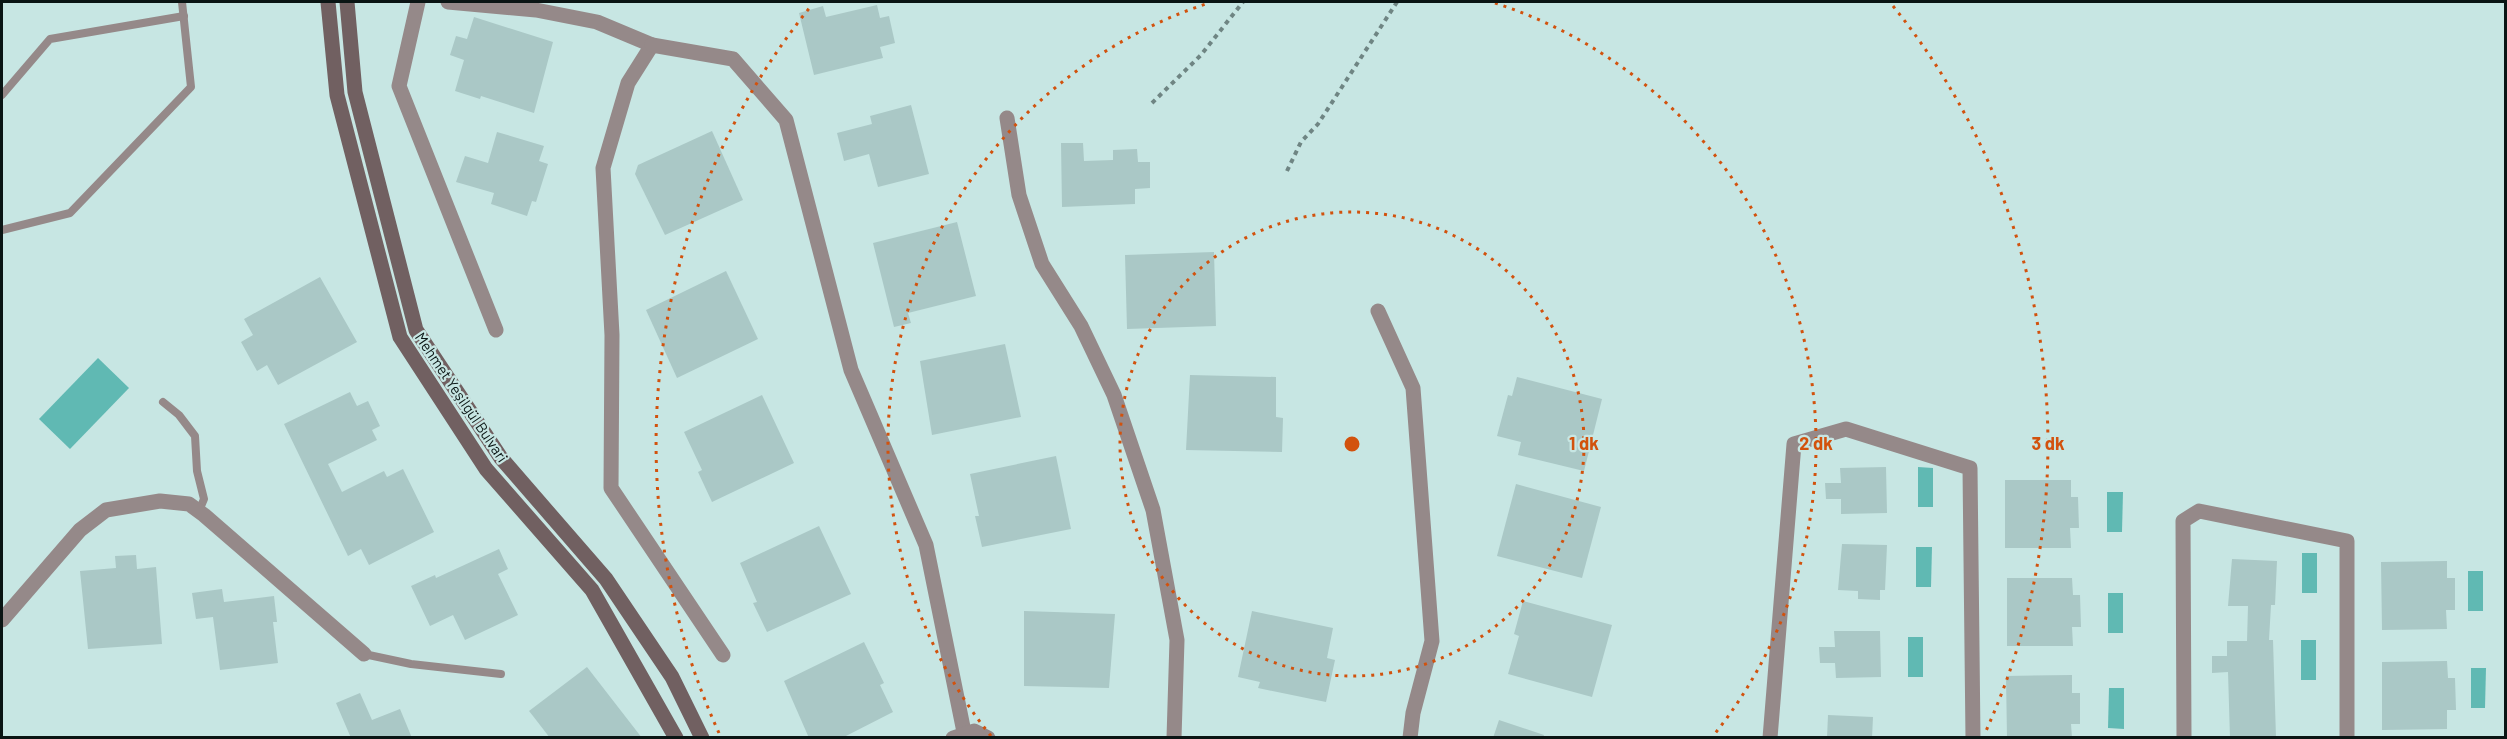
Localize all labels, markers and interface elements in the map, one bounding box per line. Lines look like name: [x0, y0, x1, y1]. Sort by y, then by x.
street label: Mehmet Yeşilgül Bulvari: [412, 329, 512, 465]
text: 1 dk: [1569, 432, 1599, 454]
text: 2 dk: [1799, 432, 1833, 454]
text: 3 dk: [2031, 432, 2065, 454]
centre of rings: [1342, 434, 1362, 454]

